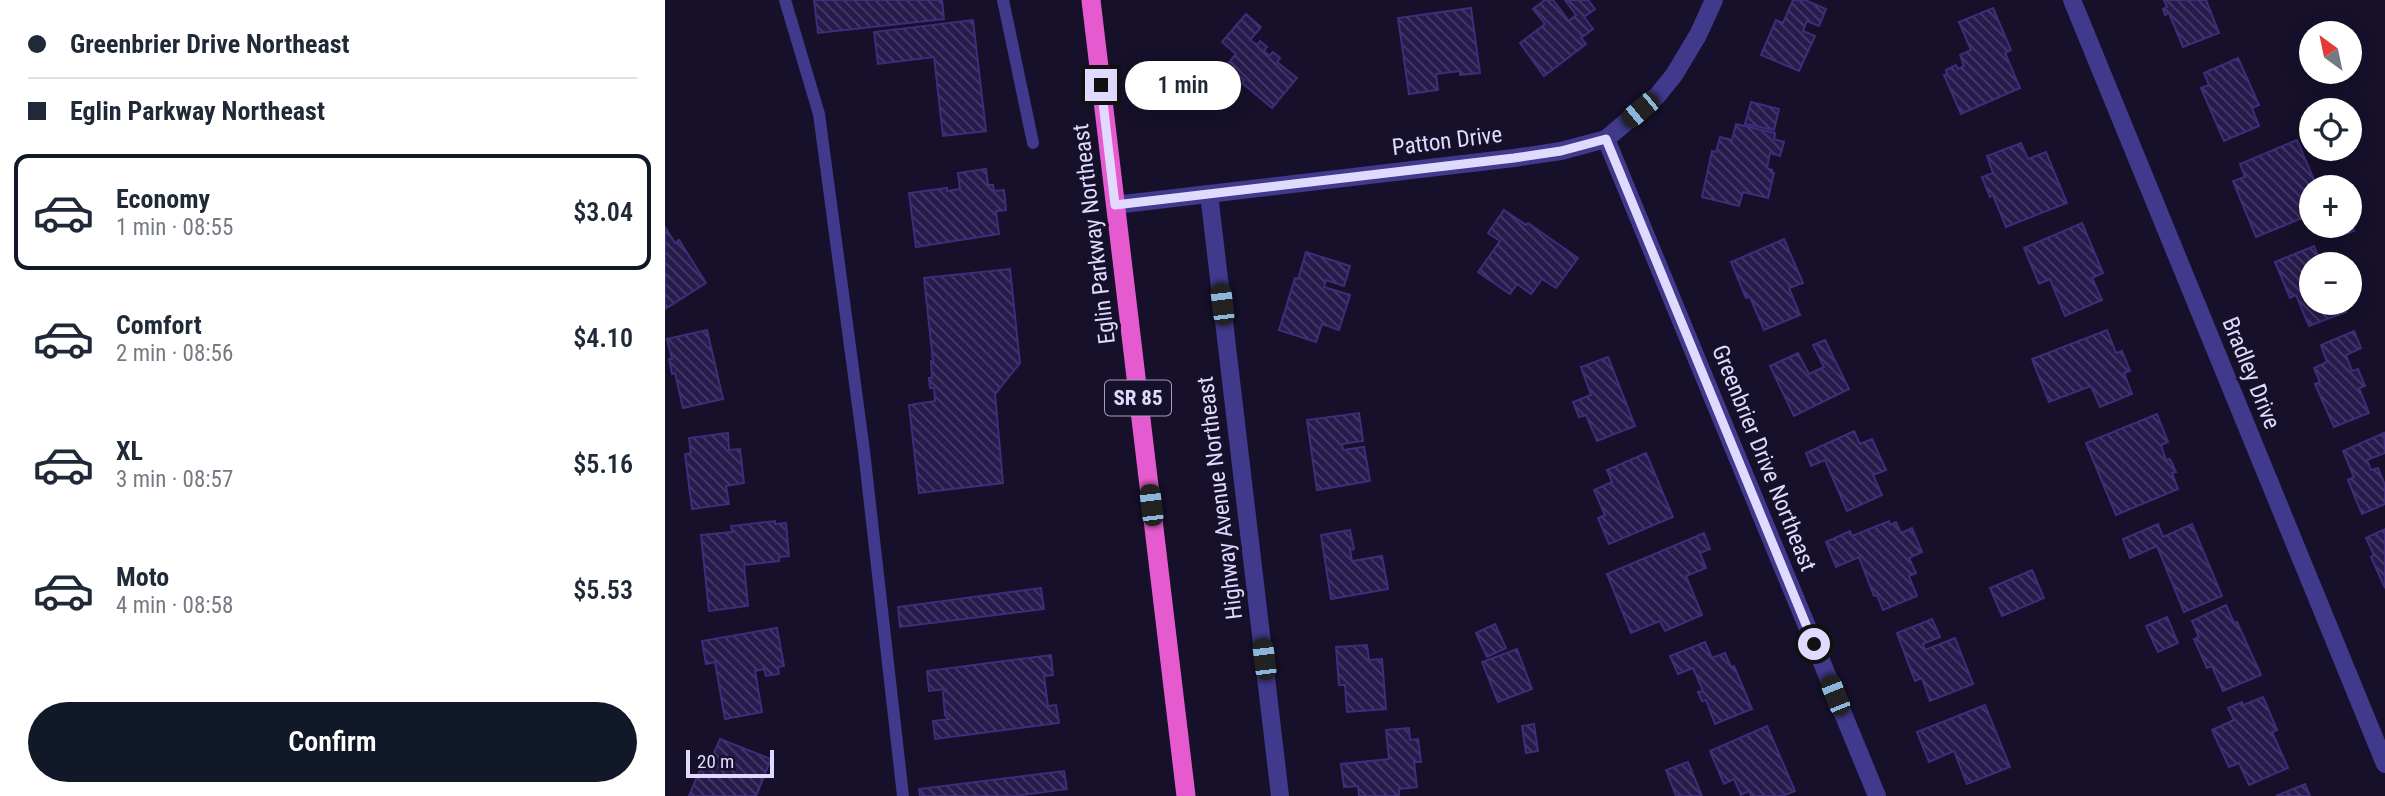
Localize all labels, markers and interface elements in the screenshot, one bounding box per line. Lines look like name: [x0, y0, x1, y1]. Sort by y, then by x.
north arrow: [2299, 21, 2363, 84]
map controls: [2299, 21, 2362, 315]
text: Greenbrier Drive Northeast: [70, 29, 349, 59]
callout: 1 min: [1125, 60, 1241, 110]
route end: [1085, 69, 1117, 101]
text: 1 min: [1158, 72, 1208, 99]
car: [1618, 88, 1663, 132]
text: Eglin Parkway Northeast: [70, 96, 325, 126]
button: locate: [2299, 98, 2362, 161]
street label: Patton Drive: [1390, 121, 1504, 161]
street label: Eglin Parkway Northeast: [1067, 122, 1121, 346]
button: +: [2299, 175, 2362, 238]
icon: car: [32, 181, 95, 244]
text: Economy: [116, 184, 210, 214]
text: $3.04: [573, 197, 633, 227]
text: 1 min · 08:55: [116, 214, 233, 241]
button: −: [2299, 252, 2362, 315]
car: [1210, 282, 1235, 326]
icon: car: [32, 307, 95, 370]
text: Comfort: [116, 310, 202, 340]
street label: Bradley Drive: [2216, 313, 2286, 433]
text: $4.10: [573, 323, 633, 353]
text: 2 min · 08:56: [116, 340, 233, 367]
street label: Greenbrier Drive Northeast: [1706, 341, 1822, 575]
street label: Highway Avenue Northeast: [1192, 375, 1248, 621]
road number: SR 85: [1105, 380, 1171, 416]
icon: car: [32, 433, 95, 496]
text: XL: [116, 436, 143, 466]
text: $5.16: [573, 449, 633, 479]
text: 3 min · 08:57: [116, 466, 233, 493]
car: [1139, 483, 1164, 527]
icon: car: [32, 559, 95, 622]
text: Moto: [116, 562, 169, 592]
text: $5.53: [573, 575, 633, 605]
text: 4 min · 08:58: [116, 592, 233, 619]
route start: [1798, 628, 1830, 660]
car: [1252, 637, 1277, 681]
car: [1818, 672, 1853, 718]
button: Confirm: [28, 702, 637, 782]
scale bar: [686, 747, 773, 779]
text: 20 m: [697, 750, 734, 773]

